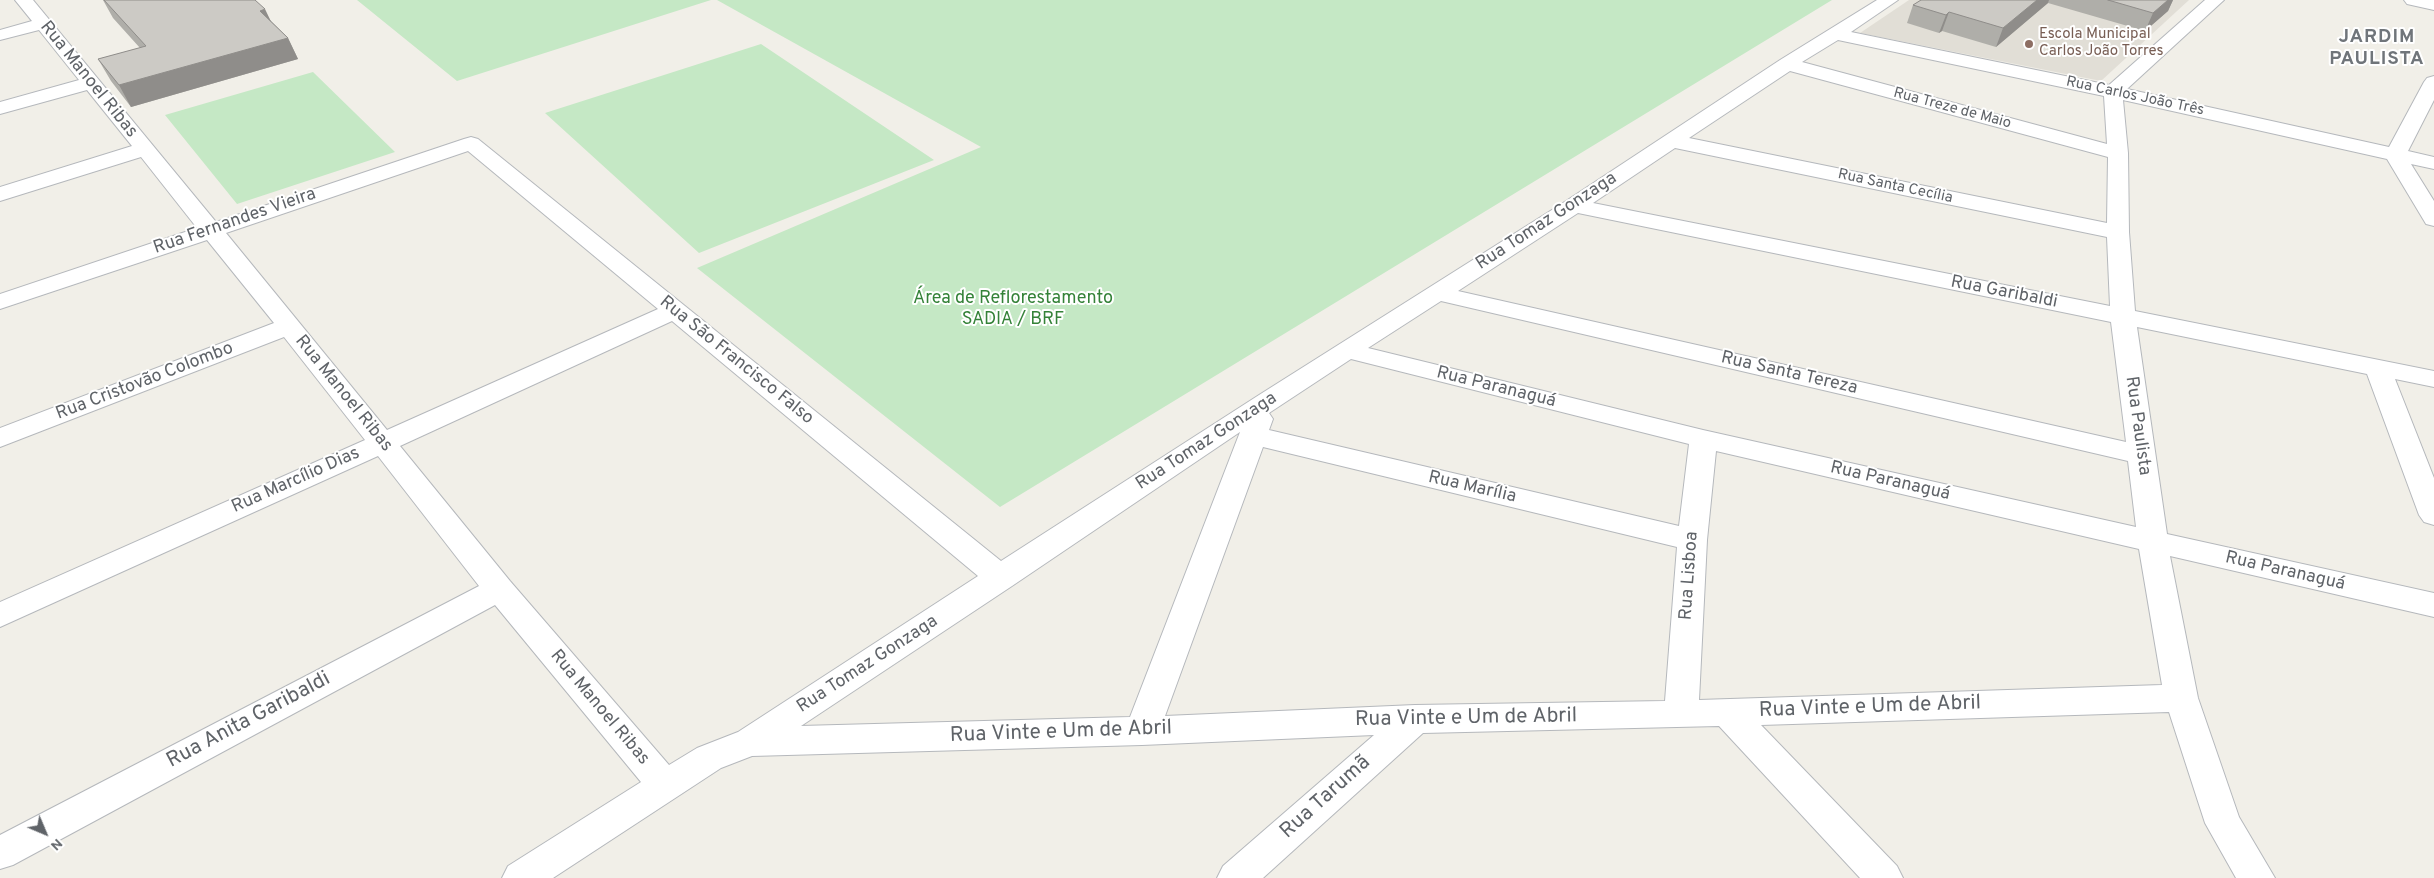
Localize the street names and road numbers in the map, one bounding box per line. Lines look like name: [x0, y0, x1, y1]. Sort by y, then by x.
street label: Rua Manoel Ribas: [34, 17, 142, 143]
street label: Rua Carlos João Três: [2064, 74, 2206, 120]
street label: Rua Treze de Maio: [1891, 85, 2013, 133]
street label: Rua Santa Cecília: [1836, 166, 1954, 208]
street label: Rua Tomaz Gonzaga: [1472, 168, 1622, 276]
street label: Rua Fernandes Vieira: [151, 184, 319, 260]
street label: Rua Garibaldi: [1949, 272, 2059, 314]
street label: Rua São Francisco Falso: [655, 292, 817, 430]
street label: Rua Manoel Ribas: [289, 331, 397, 457]
street label: Rua Cristovão Colombo: [53, 338, 237, 426]
street label: Rua Santa Tereza: [1719, 348, 1859, 400]
street label: Rua Paranaguá: [1434, 363, 1558, 413]
street label: Rua Paulista: [2119, 375, 2155, 477]
street label: Rua Tomaz Gonzaga: [1132, 388, 1282, 496]
street label: Rua Marcílio Dias: [229, 443, 363, 519]
street label: Rua Paranaguá: [1828, 458, 1952, 506]
street label: Rua Marília: [1426, 467, 1518, 509]
street label: Rua Lisboa: [1676, 531, 1704, 621]
street label: Rua Paranaguá: [2223, 548, 2347, 596]
street label: Rua Tomaz Gonzaga: [793, 611, 943, 719]
street label: Rua Manoel Ribas: [545, 646, 653, 770]
street label: Rua Anita Garibaldi: [163, 667, 335, 775]
street label: Rua Vinte e Um de Abril: [1758, 692, 1982, 724]
street label: Rua Vinte e Um de Abril: [1355, 704, 1577, 734]
street label: Rua Vinte e Um de Abril: [949, 717, 1173, 749]
street label: Rua Tarumã: [1276, 751, 1376, 845]

